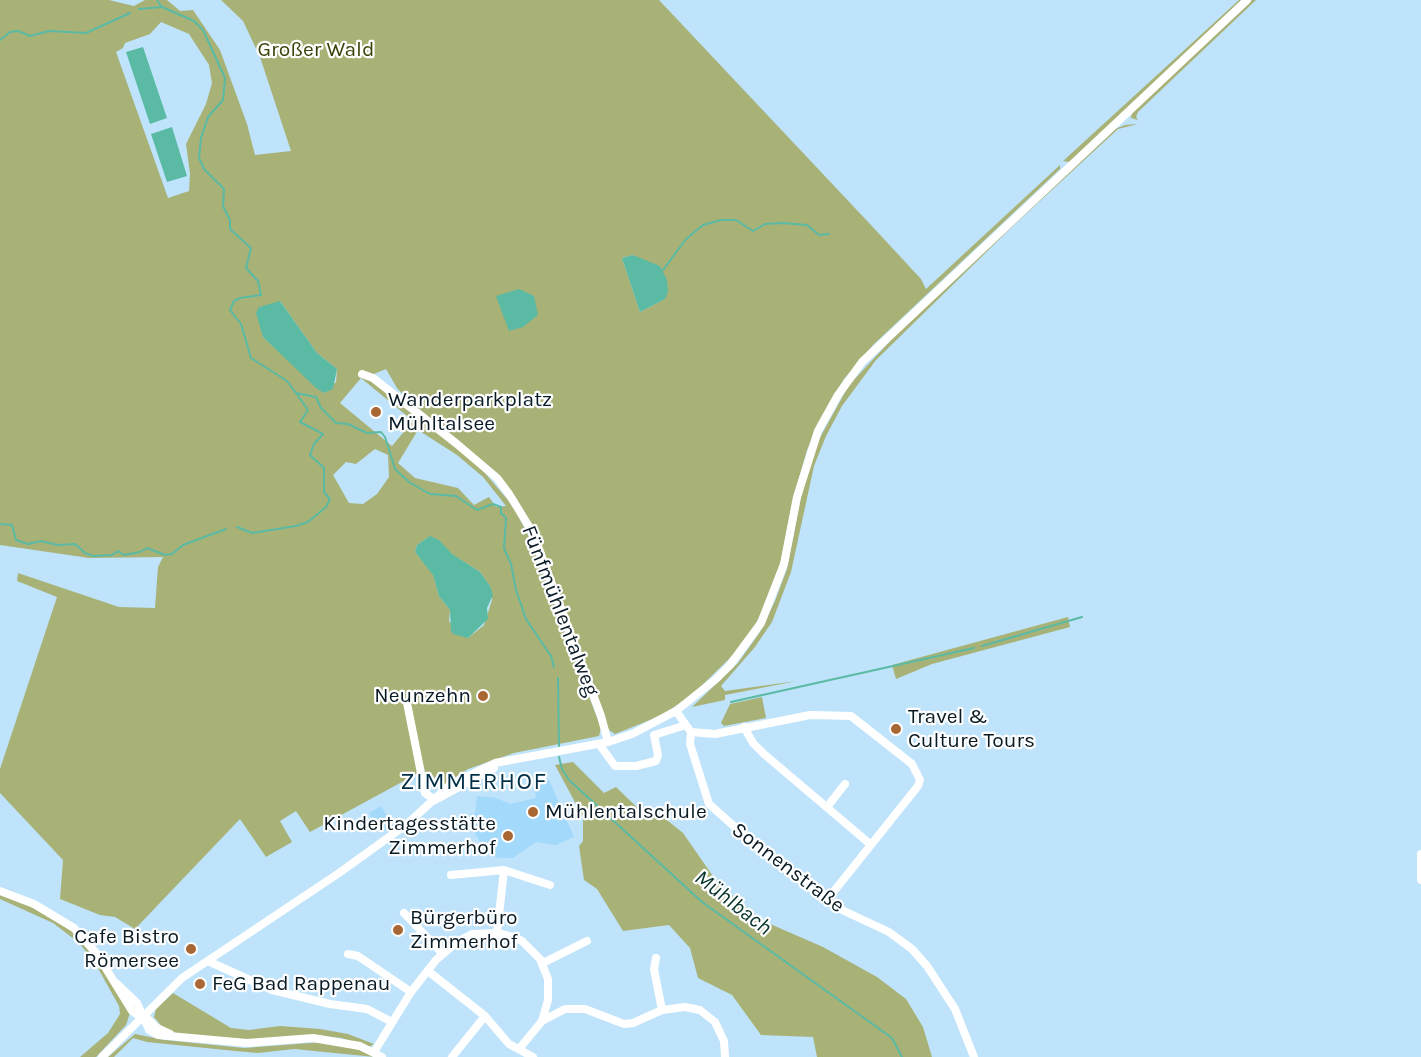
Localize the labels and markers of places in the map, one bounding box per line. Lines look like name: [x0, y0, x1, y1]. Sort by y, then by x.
place label: Wanderparkplatz Mühltalsee: [388, 387, 552, 437]
marker: Wanderparkplatz Mühltalsee: [369, 405, 383, 419]
place label: Neunzehn: [374, 683, 471, 709]
marker: Neunzehn: [476, 689, 490, 703]
place label: Travel & Culture Tours: [908, 704, 1035, 754]
marker: Travel & Culture Tours: [889, 722, 903, 736]
place label: Mühlentalschule: [545, 799, 707, 825]
marker: Mühlentalschule: [526, 805, 540, 819]
place label: Kindertagesstätte Zimmerhof: [323, 811, 496, 861]
marker: Kindertagesstätte Zimmerhof: [501, 829, 515, 843]
place label: Bürgerbüro Zimmerhof: [410, 905, 518, 955]
marker: Bürgerbüro Zimmerhof: [391, 923, 405, 937]
place label: Cafe Bistro Römersee: [74, 924, 179, 974]
marker: Cafe Bistro Römersee: [184, 942, 198, 956]
place label: FeG Bad Rappenau: [212, 971, 390, 997]
marker: FeG Bad Rappenau: [193, 977, 207, 991]

